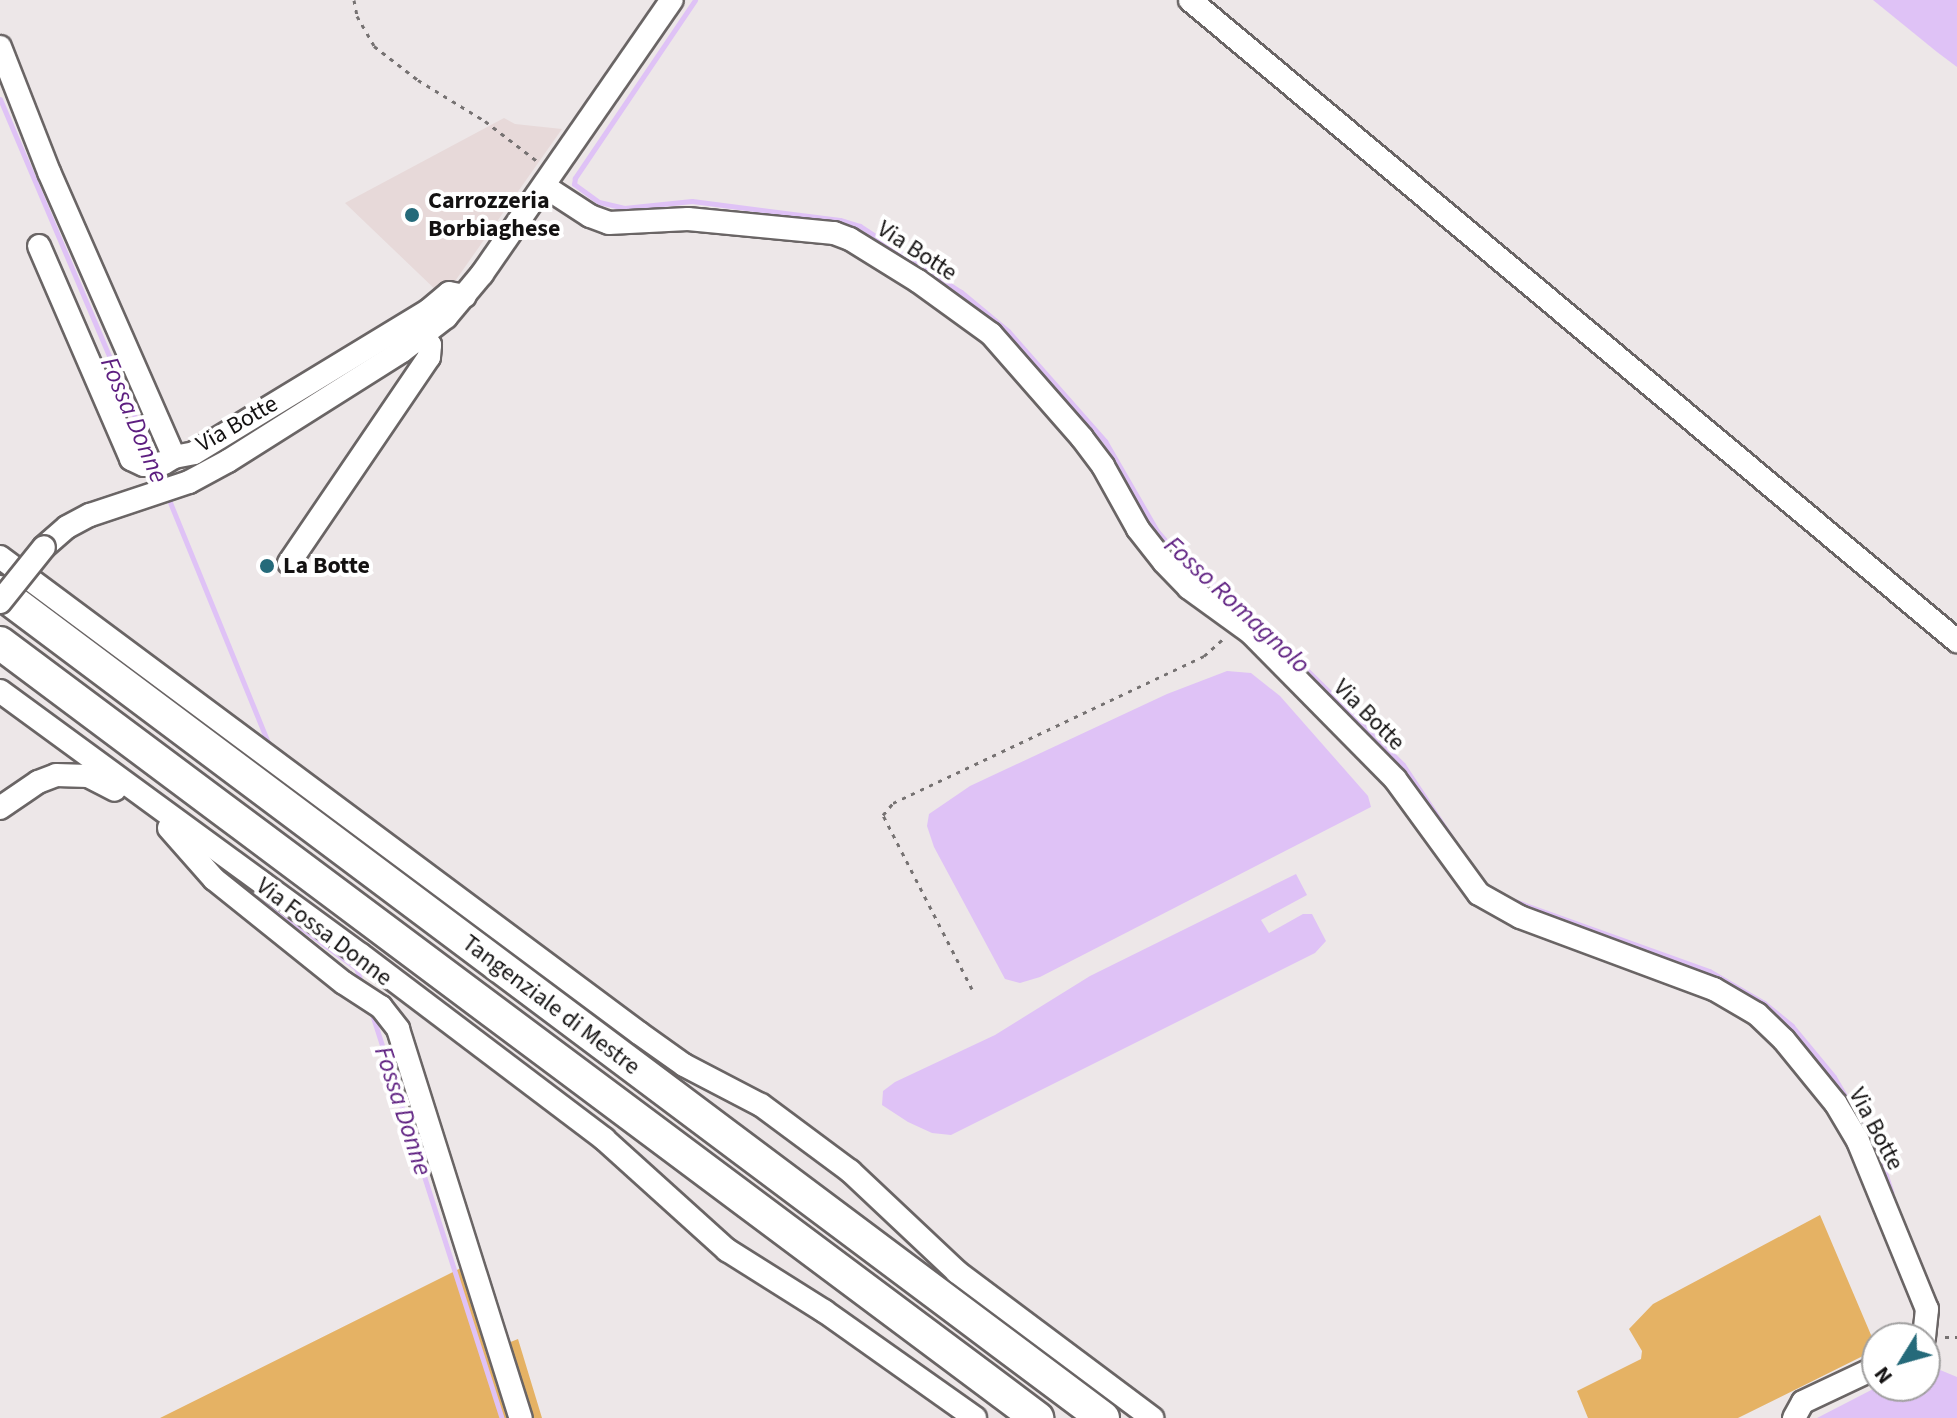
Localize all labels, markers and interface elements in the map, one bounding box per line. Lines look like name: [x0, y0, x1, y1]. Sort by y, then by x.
place label: Carrozzeria Borbiaghese: [428, 187, 560, 243]
marker: Carrozzeria Borbiaghese: [403, 206, 421, 224]
street label: Via Botte: [872, 215, 962, 287]
water label: Fossa Donne: [93, 352, 175, 488]
street label: Via Botte: [191, 389, 283, 459]
water label: Fosso Romagnolo: [1158, 530, 1316, 680]
place label: La Botte: [283, 552, 370, 580]
marker: La Botte: [258, 557, 276, 575]
street label: Via Botte: [1327, 673, 1411, 757]
street label: Via Fossa Donne: [250, 872, 398, 992]
street label: Tangenziale di Mestre: [456, 929, 646, 1081]
water label: Fossa Donne: [367, 1042, 439, 1180]
street label: Via Botte: [1842, 1083, 1910, 1175]
north arrow: [1861, 1322, 1941, 1402]
text: N: [1866, 1360, 1901, 1391]

